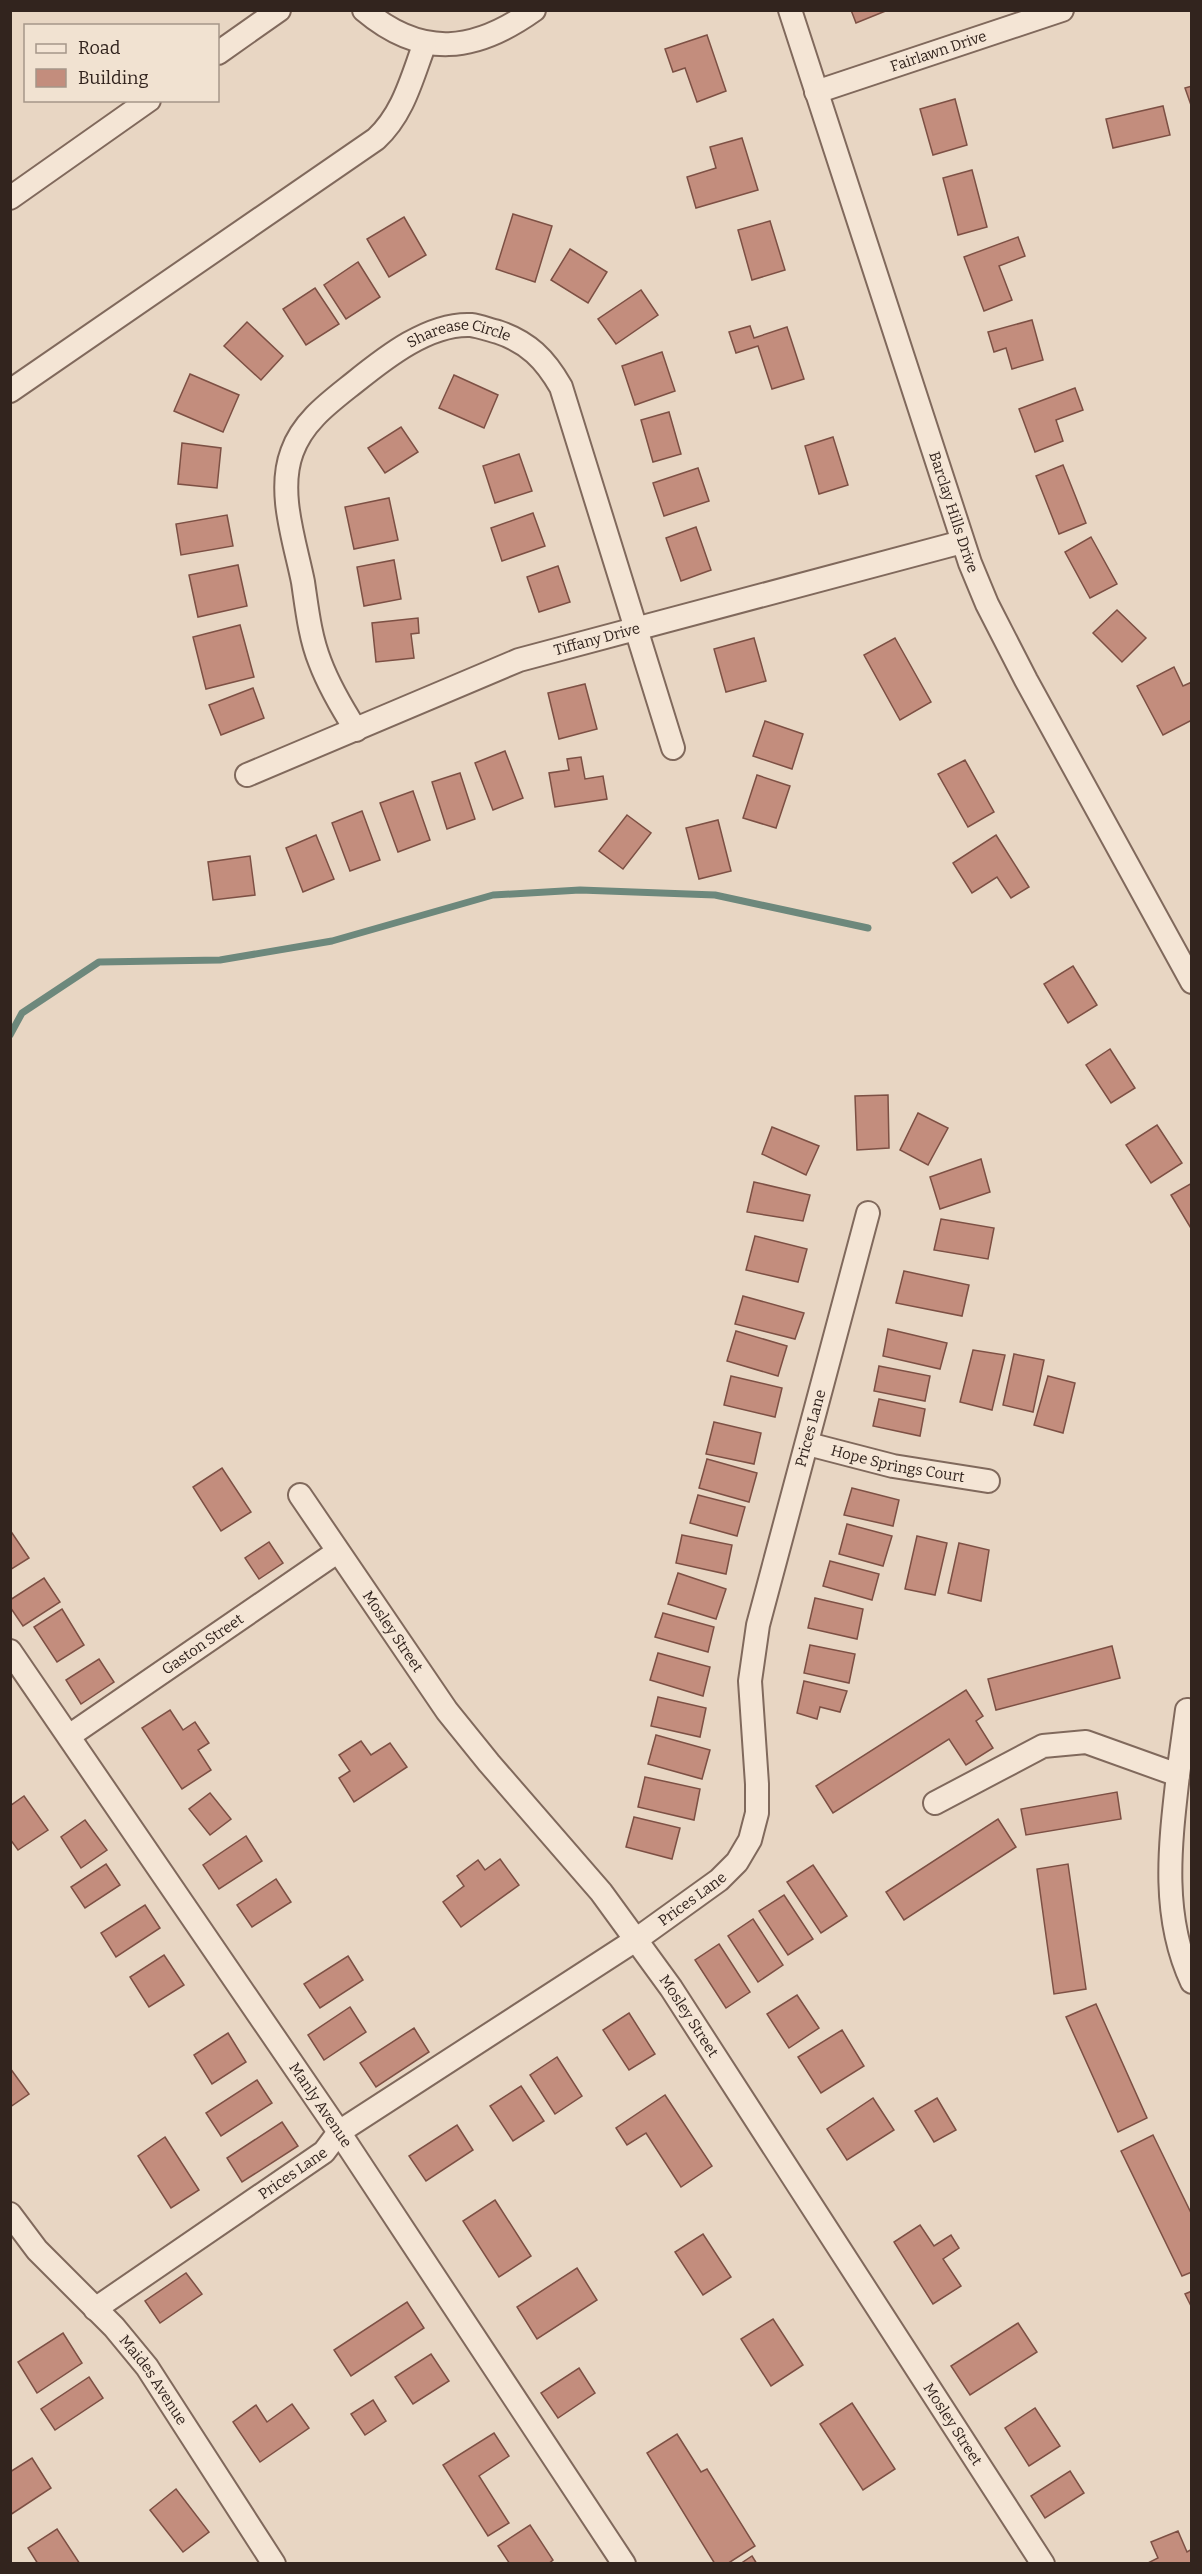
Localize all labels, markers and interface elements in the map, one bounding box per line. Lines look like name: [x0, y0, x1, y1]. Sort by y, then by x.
legend: [24, 24, 219, 102]
street label: Fairlawn Drive: [888, 27, 989, 76]
text: Road: [78, 37, 121, 59]
text: Building: [78, 67, 149, 89]
street label: Sharease Circle: [404, 316, 514, 352]
street label: Barclay Hills Drive: [925, 449, 982, 575]
street label: Tiffany Drive: [552, 619, 642, 659]
street label: Prices Lane: [792, 1388, 829, 1469]
street label: Hope Springs Court: [829, 1441, 966, 1486]
street label: Mosley Street: [359, 1587, 427, 1676]
street label: Gaston Street: [158, 1610, 247, 1679]
street label: Prices Lane: [655, 1869, 730, 1930]
street label: Mosley Street: [655, 1971, 723, 2061]
street label: Manly Avenue: [285, 2059, 356, 2151]
street label: Prices Lane: [255, 2143, 331, 2203]
street label: Maides Avenue: [115, 2331, 191, 2428]
street label: Mosley Street: [919, 2380, 986, 2469]

